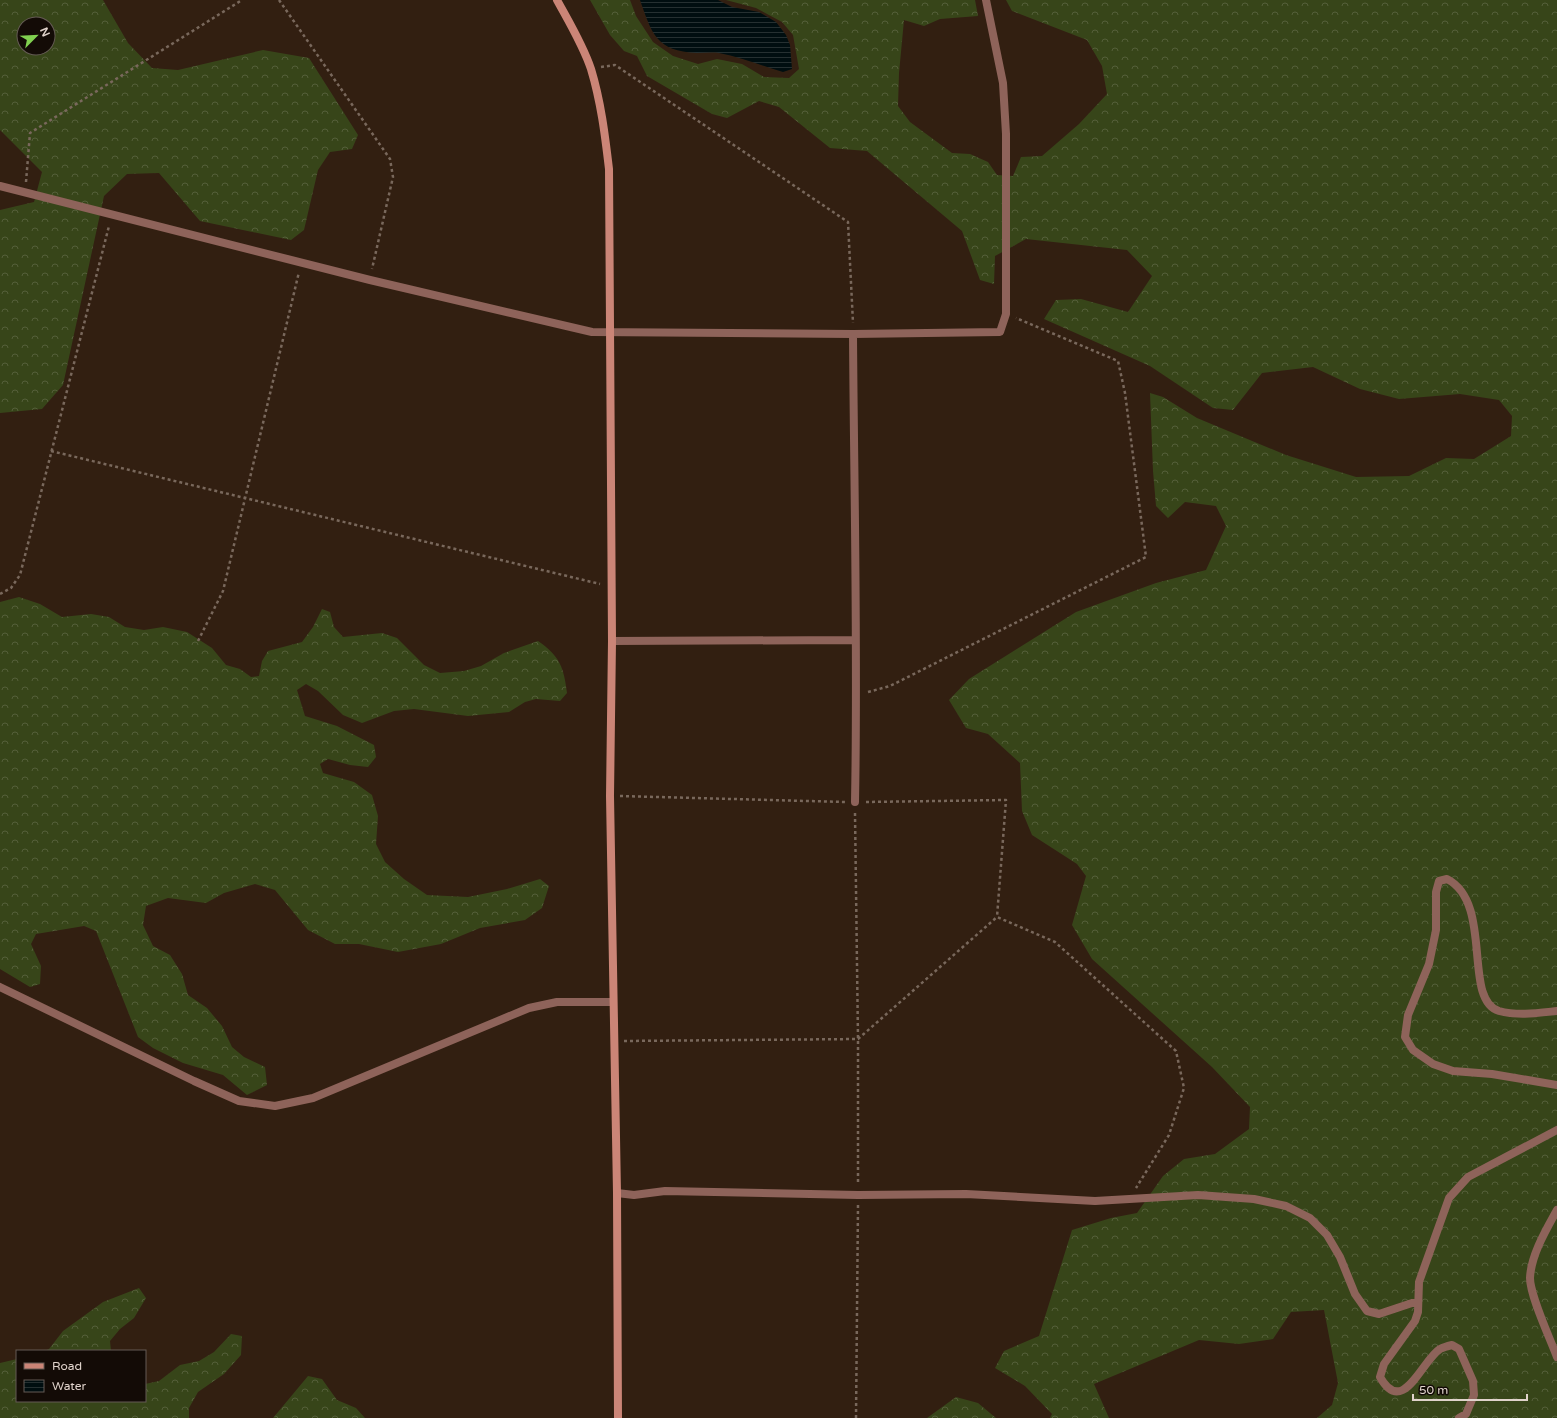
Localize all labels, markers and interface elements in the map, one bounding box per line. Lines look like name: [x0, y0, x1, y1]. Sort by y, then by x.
north arrow: [16, 16, 56, 56]
text: N: [37, 25, 52, 39]
legend: [16, 1350, 146, 1402]
text: Road: [52, 1359, 82, 1373]
scale bar: [1413, 1376, 1527, 1402]
text: Water: [52, 1379, 87, 1393]
text: 50 m: [1419, 1383, 1448, 1397]

